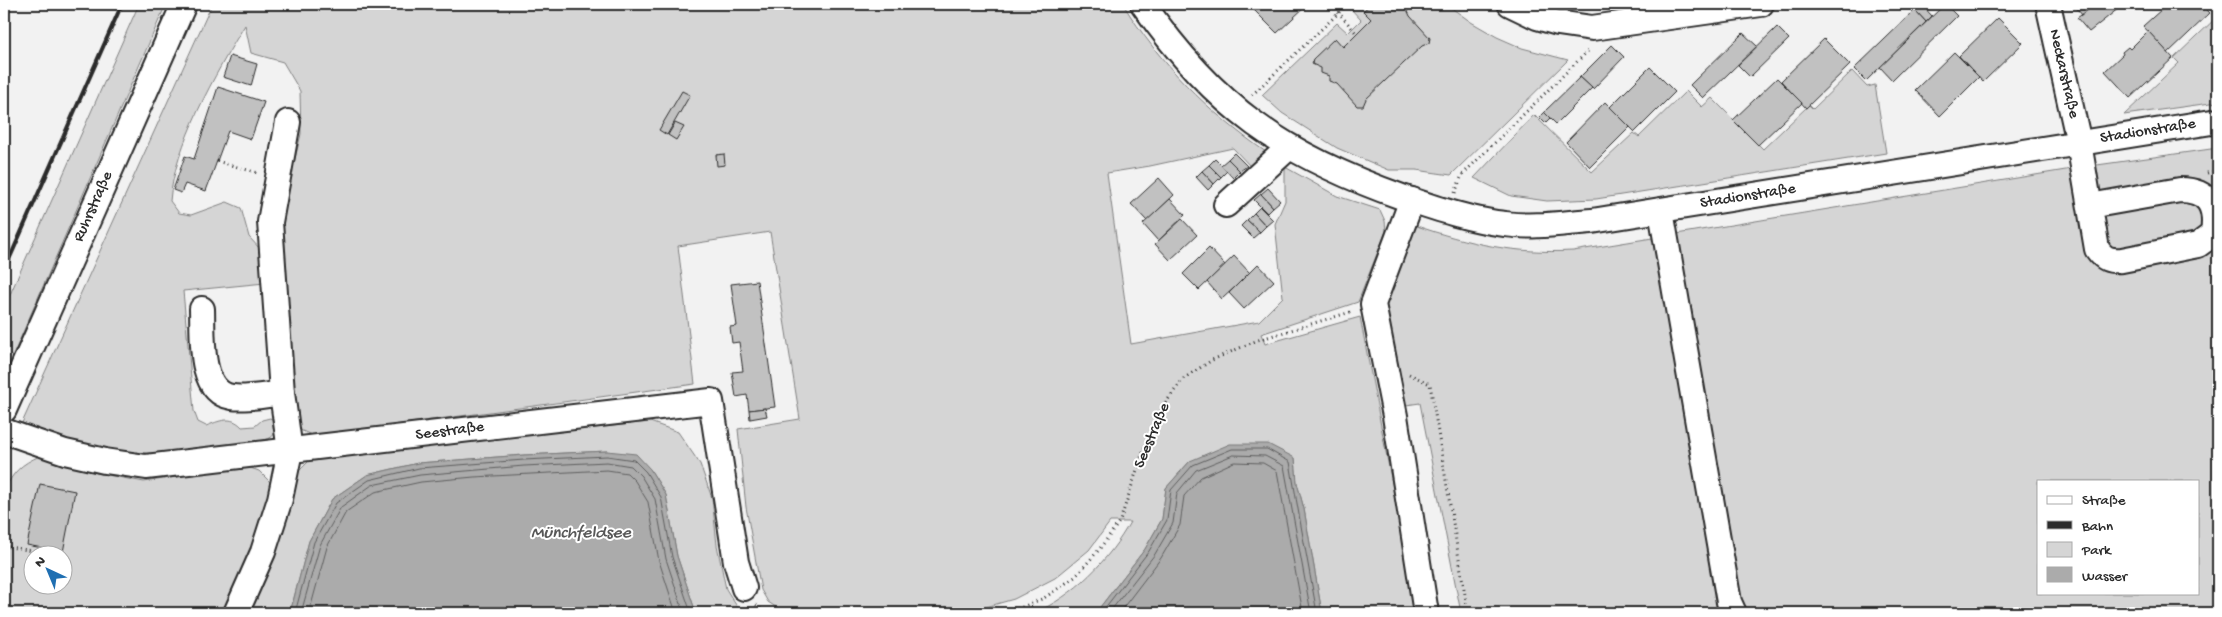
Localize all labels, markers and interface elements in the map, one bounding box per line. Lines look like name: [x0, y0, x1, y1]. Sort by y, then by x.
street label: Neckarstraße: [2044, 28, 2083, 121]
street label: Stadionstraße: [2099, 115, 2198, 149]
street label: Ruhrstraße: [70, 168, 118, 245]
street label: Stadionstraße: [1699, 180, 1798, 214]
street label: Seestraße: [1131, 400, 1175, 471]
street label: Seestraße: [415, 418, 486, 446]
legend: [2037, 480, 2200, 594]
text: Straße: [2082, 492, 2126, 510]
text: Bahn: [2081, 518, 2113, 536]
water label: Münchfeldsee: [531, 523, 632, 544]
text: Park: [2081, 542, 2112, 560]
north arrow: [22, 544, 72, 594]
text: N: [32, 553, 50, 572]
text: Wasser: [2082, 568, 2129, 586]

